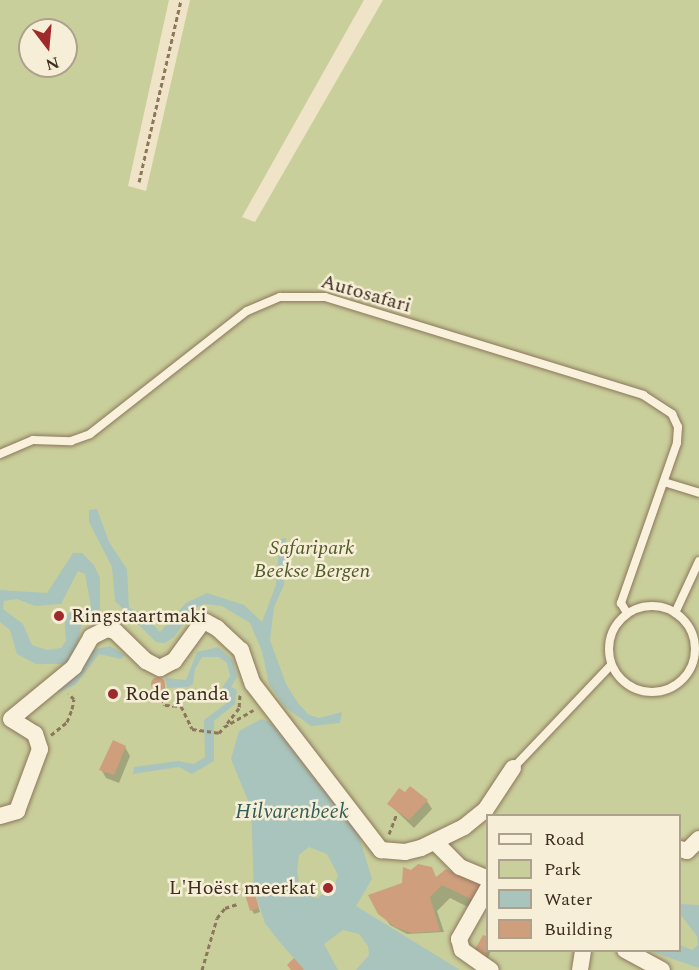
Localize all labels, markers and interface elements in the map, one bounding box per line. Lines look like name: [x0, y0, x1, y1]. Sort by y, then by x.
north arrow: [18, 18, 78, 78]
text: N: [43, 50, 62, 77]
street label: Autosafari: [318, 270, 414, 318]
park label: Safaripark Beekse Bergen: [254, 536, 370, 583]
place label: Ringstaartmaki: [71, 604, 207, 628]
marker: Ringstaartmaki: [52, 609, 66, 623]
place label: Rode panda: [125, 682, 229, 706]
marker: Rode panda: [106, 687, 120, 701]
water label: Hilvarenbeek: [235, 799, 349, 825]
legend: [486, 814, 681, 952]
text: Road: [544, 826, 585, 853]
text: Park: [544, 856, 581, 883]
place label: L'Hoëst meerkat: [169, 876, 316, 900]
marker: L'Hoëst meerkat: [321, 881, 335, 895]
text: Water: [544, 886, 592, 913]
text: Building: [544, 916, 613, 943]

